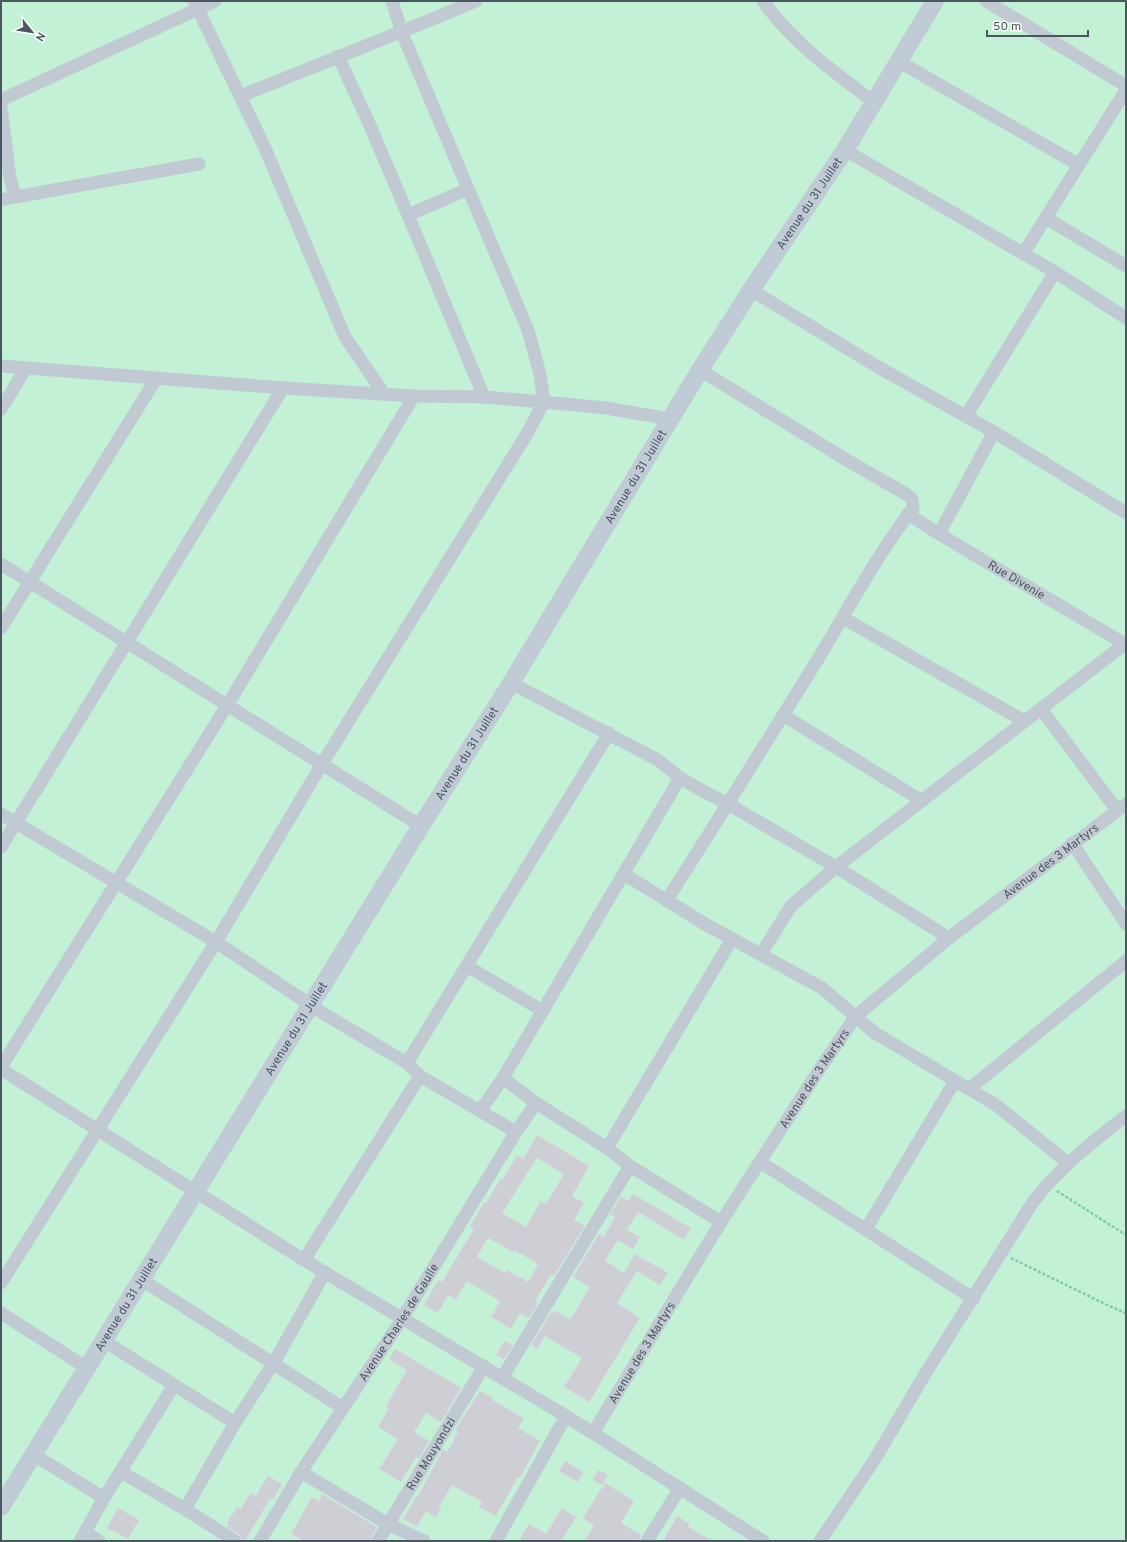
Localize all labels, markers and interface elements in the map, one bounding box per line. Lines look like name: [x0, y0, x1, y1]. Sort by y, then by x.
north arrow: [12, 12, 52, 52]
scale bar: [987, 12, 1088, 38]
text: 50 m: [993, 19, 1021, 35]
text: N: [32, 30, 48, 43]
street label: Avenue du 31 Juillet: [773, 155, 847, 253]
street label: Avenue du 31 Juillet: [602, 427, 671, 527]
street label: Rue Divenie: [984, 558, 1048, 604]
street label: Avenue du 31 Juillet: [432, 704, 503, 804]
street label: Avenue des 3 Martyrs: [1000, 820, 1102, 903]
street label: Avenue du 31 Juillet: [262, 979, 332, 1079]
street label: Avenue des 3 Martyrs: [776, 1026, 854, 1132]
street label: Avenue du 31 Juillet: [92, 1255, 162, 1355]
street label: Avenue Charles de Gaulle: [356, 1261, 443, 1385]
street label: Avenue des 3 Martyrs: [606, 1299, 680, 1407]
street label: Rue Mouyondzi: [403, 1415, 460, 1494]

